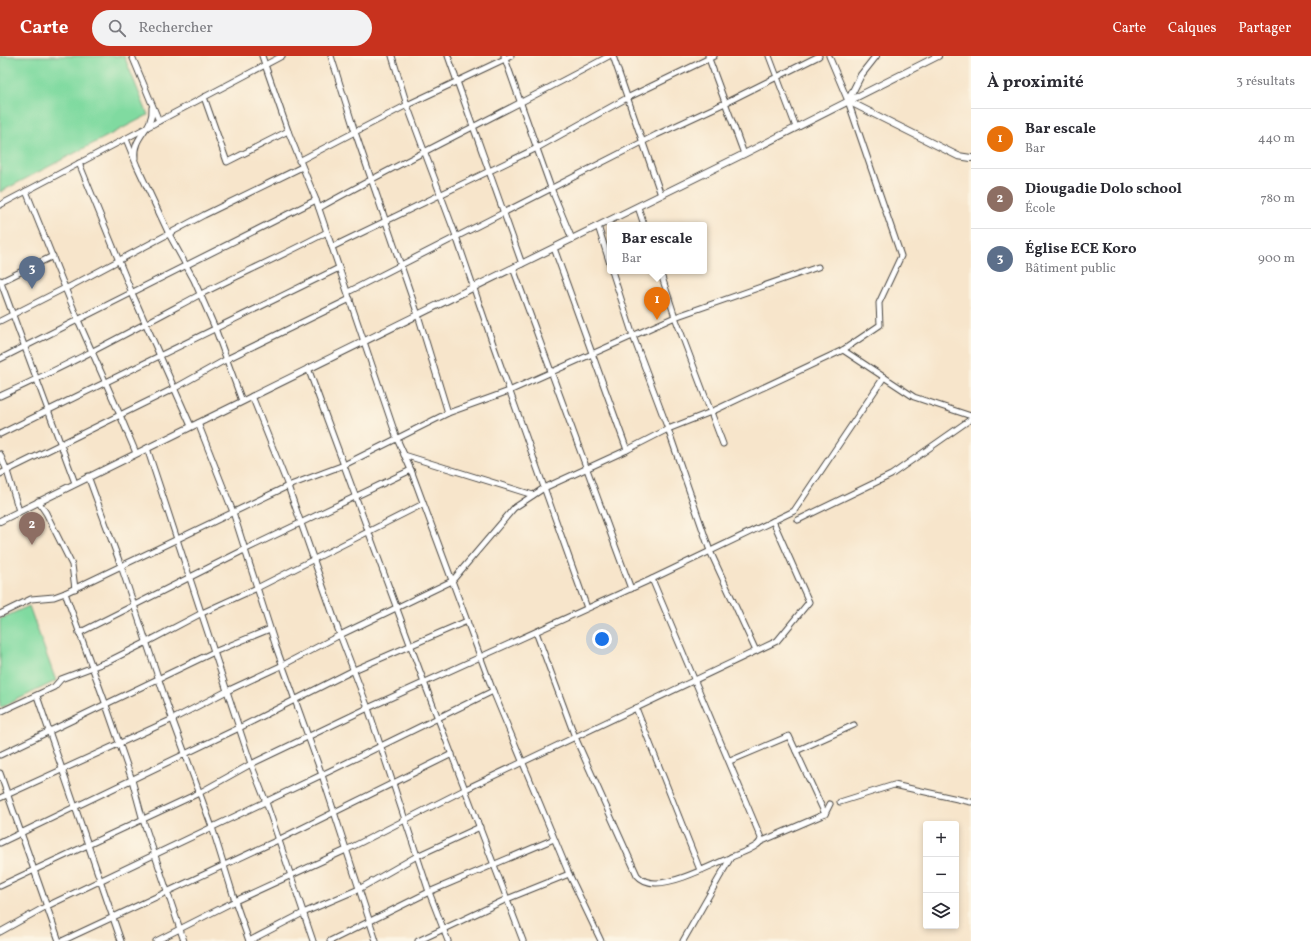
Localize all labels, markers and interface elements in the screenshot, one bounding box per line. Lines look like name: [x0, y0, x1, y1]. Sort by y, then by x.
search box: [92, 10, 372, 46]
text: Carte: [20, 15, 68, 41]
icon: search: [106, 17, 128, 39]
text: Rechercher: [138, 18, 213, 39]
text: Carte: [1113, 19, 1146, 38]
text: Calques: [1168, 19, 1216, 38]
text: Partager: [1238, 19, 1291, 38]
text: À proximité: [987, 71, 1084, 94]
text: 3 résultats: [1236, 73, 1295, 91]
text: Bar escale: [1025, 119, 1096, 140]
text: 1: [997, 130, 1003, 148]
text: 440 m: [1258, 130, 1295, 148]
text: Bar: [1025, 140, 1045, 158]
text: Diougadie Dolo school: [1025, 179, 1182, 200]
text: 2: [997, 190, 1003, 208]
text: 780 m: [1261, 190, 1295, 208]
text: École: [1025, 200, 1055, 218]
popup: [607, 222, 707, 274]
text: Bar escale: [622, 229, 692, 250]
text: Église ECE Koro: [1025, 239, 1137, 260]
text: Bar: [622, 250, 642, 268]
text: 3: [997, 250, 1003, 268]
text: 900 m: [1258, 250, 1295, 268]
pin: 3: [19, 256, 45, 289]
text: Bâtiment public: [1025, 260, 1116, 278]
pin: 1: [644, 287, 670, 320]
pin: 2: [19, 512, 45, 545]
your location: [592, 629, 612, 649]
map controls: [923, 821, 959, 929]
button: +: [923, 821, 959, 857]
button: −: [923, 857, 959, 893]
button: layers: [923, 893, 959, 929]

